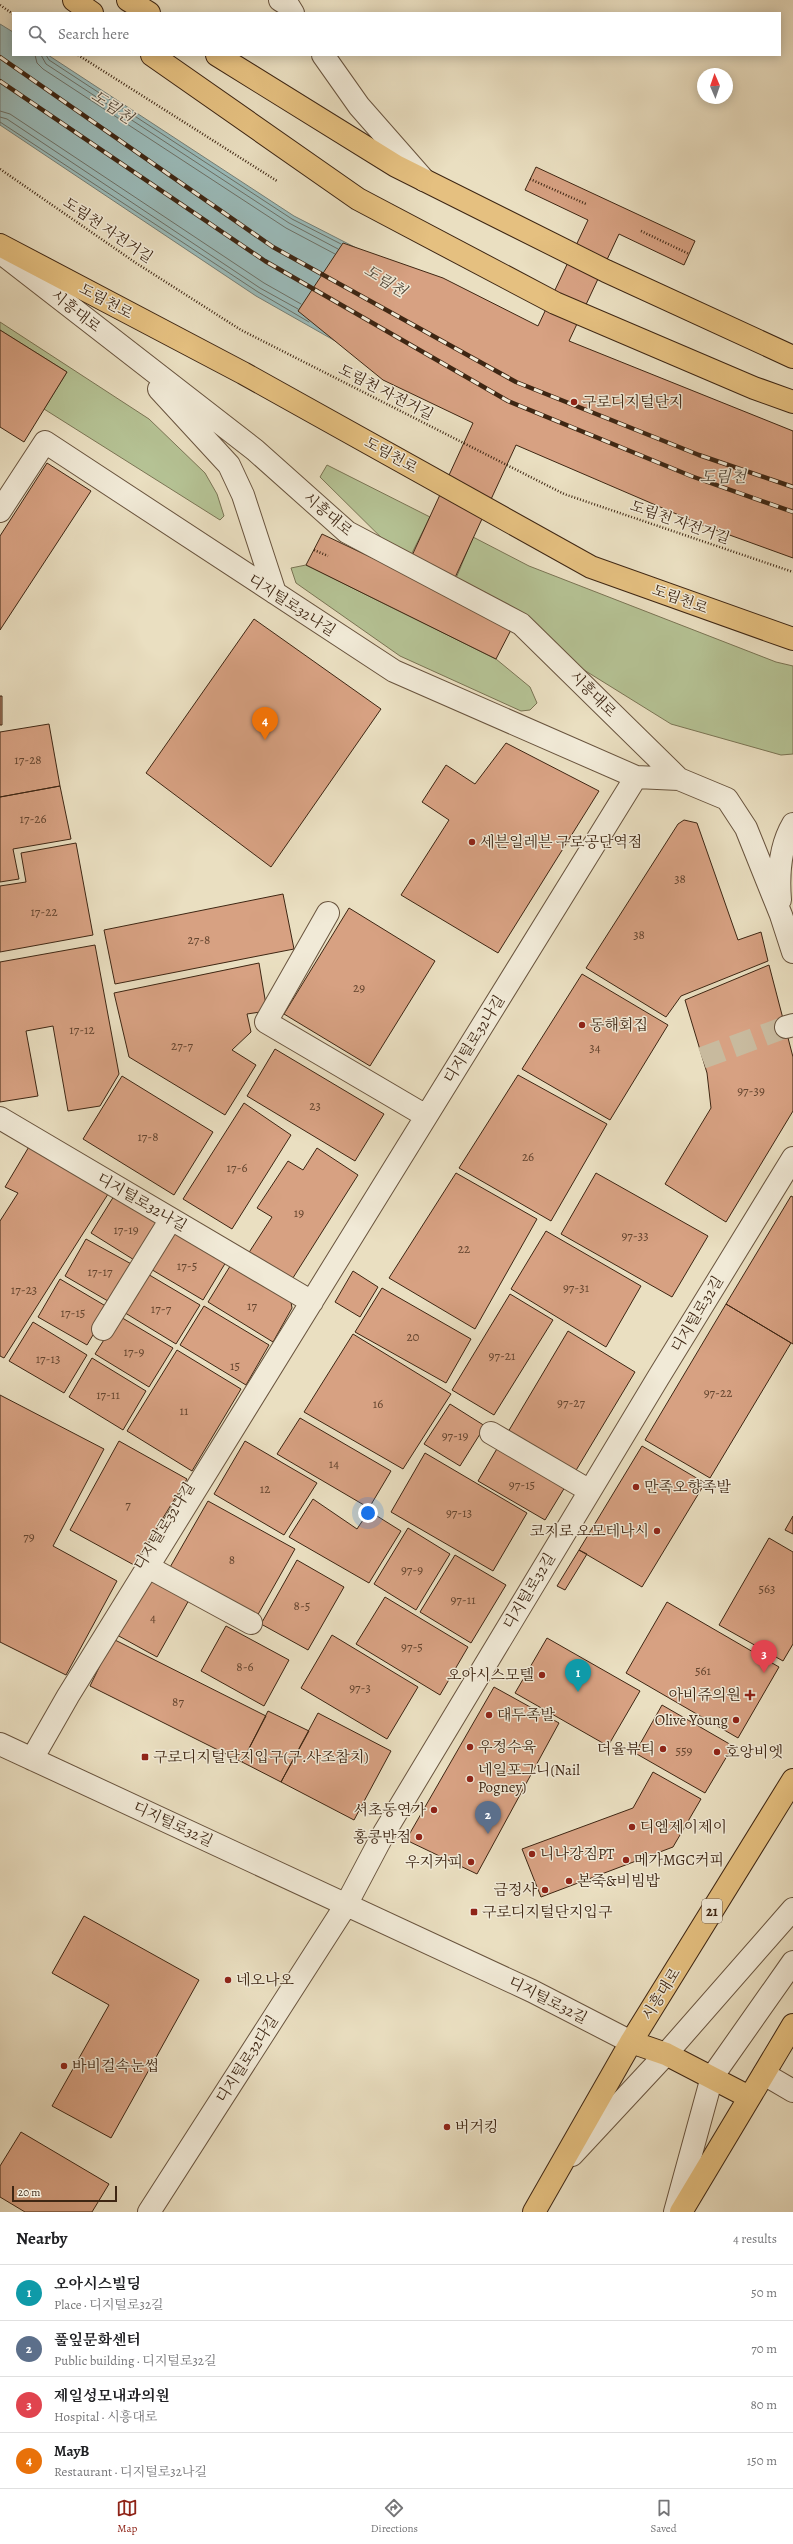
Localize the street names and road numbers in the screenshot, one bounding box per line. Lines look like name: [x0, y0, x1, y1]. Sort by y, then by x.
street label: 도림천 자전거길: [59, 193, 157, 267]
street label: 도림천로: [76, 279, 137, 324]
street label: 시흥대로: [47, 285, 105, 337]
street label: 도림천 자전거길: [335, 359, 437, 425]
street label: 도림천로: [361, 432, 422, 478]
street label: 시흥대로: [299, 488, 357, 541]
street label: 도림천 자전거길: [627, 496, 733, 548]
street label: 디지털로32나길: [244, 569, 340, 641]
street label: 도림천로: [649, 580, 711, 618]
street label: 시흥대로: [565, 666, 621, 722]
street label: 디지털로32나길: [439, 991, 509, 1087]
street label: 디지털로32나길: [94, 1168, 190, 1236]
street label: 디지털로32길: [666, 1272, 728, 1356]
street label: 디지털로32나길: [129, 1478, 199, 1574]
street label: 디지털로32길: [498, 1549, 560, 1633]
street label: 디지털로32길: [130, 1797, 216, 1851]
road number: 21: [702, 1899, 722, 1923]
street label: 시흥대로: [637, 1964, 685, 2024]
street label: 디지털로32길: [505, 1972, 591, 2028]
street label: 디지털로32다길: [211, 2011, 283, 2107]

